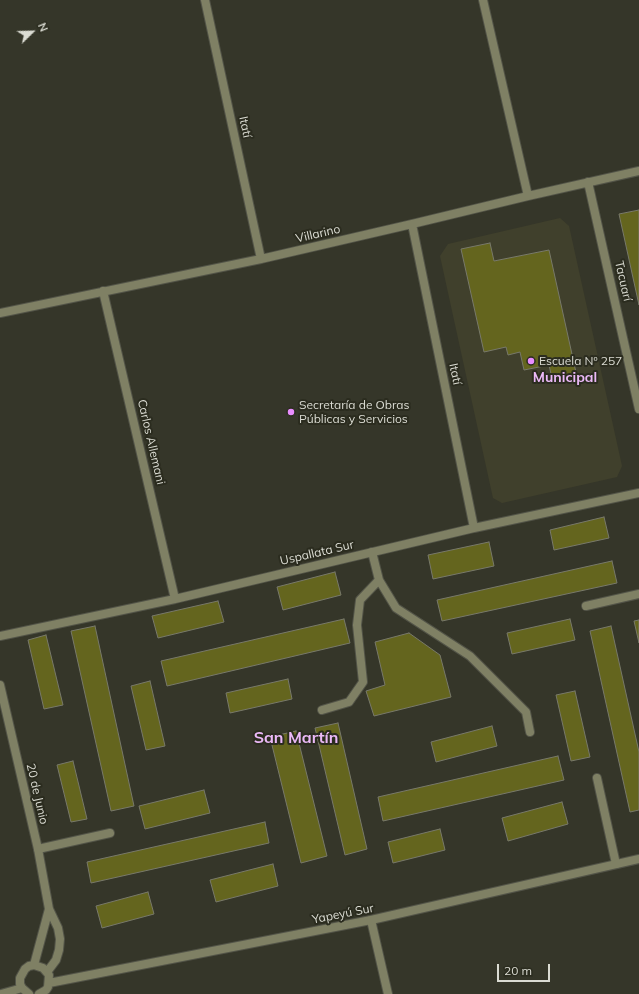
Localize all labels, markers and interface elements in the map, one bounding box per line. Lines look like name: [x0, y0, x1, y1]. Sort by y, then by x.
north arrow: [12, 12, 52, 52]
text: N: [35, 21, 51, 34]
street label: Itatí: [236, 115, 254, 139]
street label: Villarino: [294, 222, 342, 246]
street label: Tacuarí: [611, 259, 635, 303]
place label: Escuela Nº 257: [539, 354, 622, 368]
marker: Escuela Nº 257: [526, 356, 536, 366]
street label: Itatí: [446, 362, 464, 386]
district label: Municipal: [533, 370, 597, 386]
street label: Carlos Allemani: [134, 398, 168, 486]
place label: Secretaría de Obras Públicas y Servicios: [299, 398, 409, 426]
marker: Secretaría de Obras Públicas y Servicios: [286, 407, 296, 417]
street label: Uspallata Sur: [279, 538, 355, 568]
district label: San Martín: [254, 728, 338, 748]
street label: 20 de Junio: [23, 762, 51, 826]
street label: Yapeyú Sur: [311, 901, 375, 927]
scale bar: [499, 956, 552, 982]
text: 20 m: [504, 963, 532, 978]

